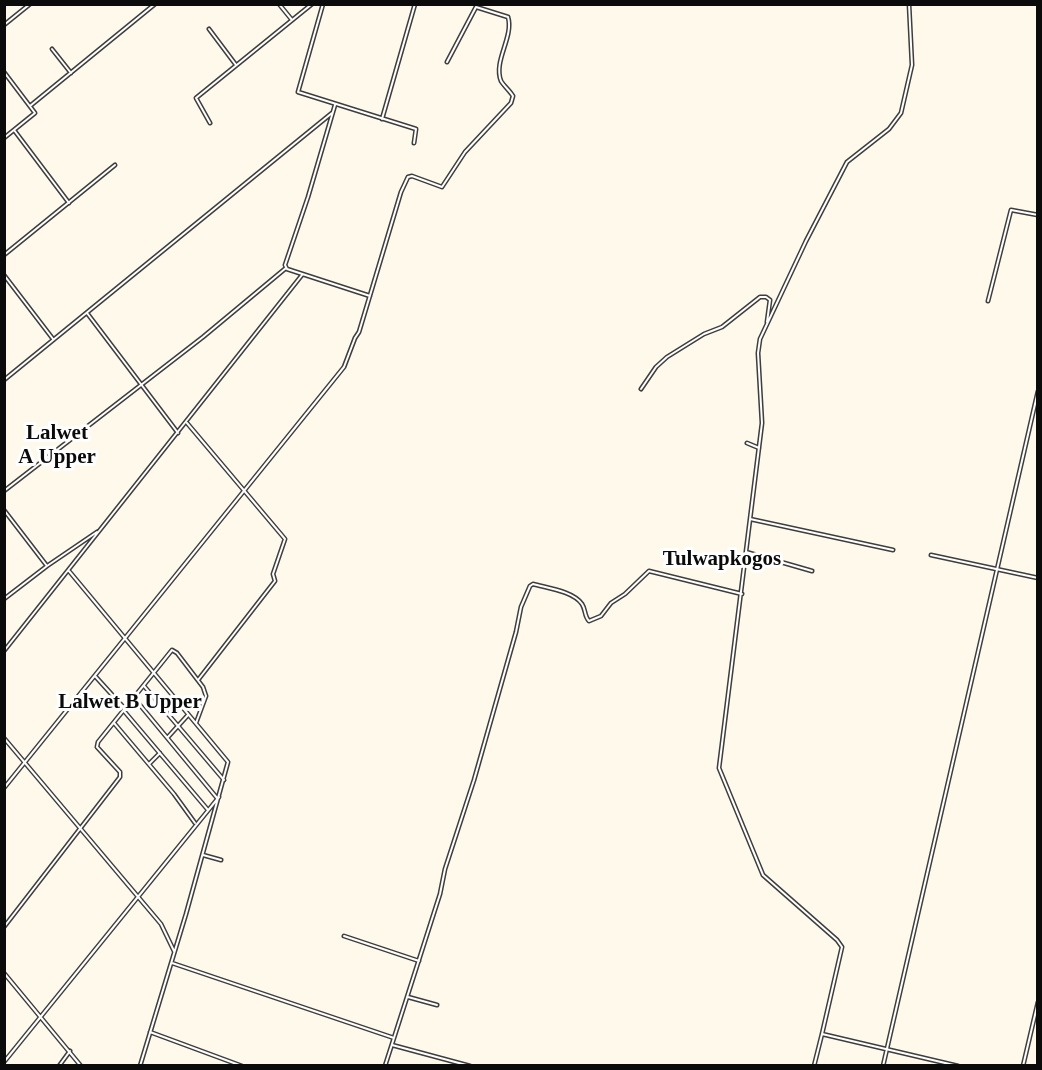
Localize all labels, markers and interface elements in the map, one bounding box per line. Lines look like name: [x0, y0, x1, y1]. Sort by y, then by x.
district label: Lalwet A Upper: [18, 421, 96, 471]
district label: Tulwapkogos: [663, 547, 781, 573]
district label: Lalwet B Upper: [58, 690, 202, 716]

